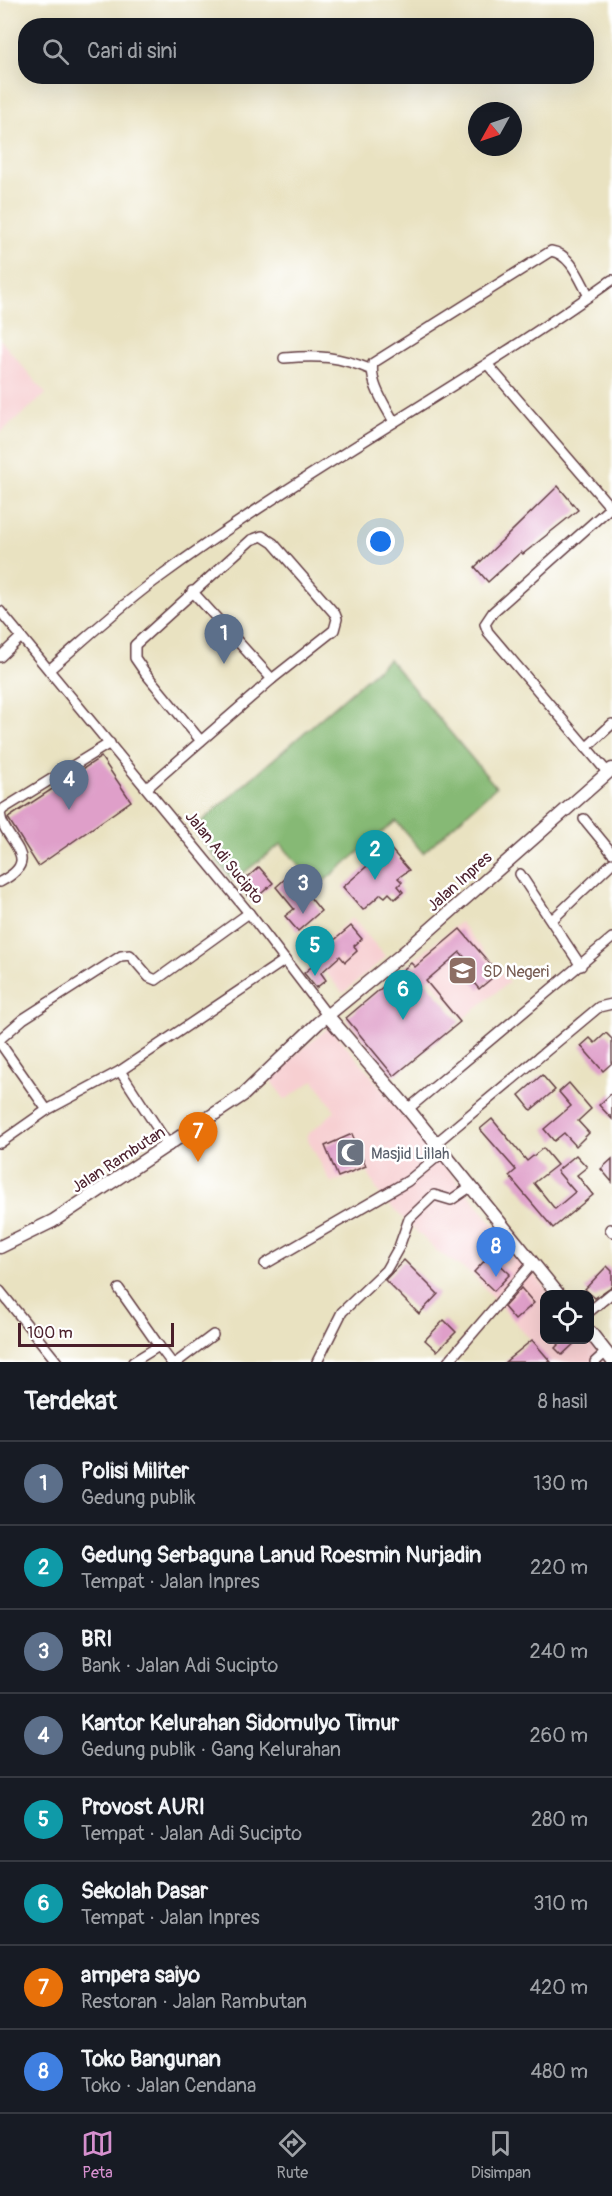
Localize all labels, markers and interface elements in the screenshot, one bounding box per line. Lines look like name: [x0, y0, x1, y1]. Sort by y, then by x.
search box: [18, 18, 594, 84]
icon: search: [39, 35, 72, 68]
text: Cari di sini: [87, 37, 177, 65]
north arrow: [468, 102, 522, 156]
your location: [366, 527, 395, 556]
pin: 1: [204, 614, 244, 664]
pin: 4: [50, 760, 88, 810]
street label: Jalan Adi Sucipto: [181, 807, 268, 908]
pin: 2: [356, 830, 394, 880]
street label: Jalan Inpres: [423, 848, 496, 916]
pin: 3: [284, 864, 322, 914]
pin: 5: [296, 926, 334, 976]
school or university icon: SD Negeri: [446, 955, 478, 987]
place label: SD Negeri: [483, 962, 549, 982]
pin: 6: [384, 970, 422, 1020]
pin: 7: [178, 1112, 218, 1162]
street label: Jalan Rambutan: [68, 1122, 169, 1198]
mosque icon: Masjid Lillah: [334, 1137, 366, 1169]
place label: Masjid Lillah: [371, 1144, 449, 1164]
pin: 8: [476, 1228, 516, 1277]
map controls: [540, 1290, 594, 1344]
button: locate: [540, 1290, 594, 1344]
scale bar: [18, 1320, 174, 1348]
text: 100 m: [27, 1323, 73, 1343]
text: Terdekat: [24, 1385, 117, 1417]
text: 8 hasil: [538, 1389, 588, 1414]
text: Polisi Militer: [81, 1457, 189, 1485]
text: 1: [40, 1471, 47, 1496]
text: 130 m: [533, 1471, 588, 1496]
text: Gedung publik: [81, 1485, 196, 1510]
text: Gedung Serbaguna Lanud Roesmin Nurjadin: [81, 1541, 481, 1569]
text: 2: [38, 1555, 49, 1580]
text: 220 m: [530, 1555, 588, 1580]
text: Tempat · Jalan Inpres: [81, 1569, 260, 1594]
text: BRI: [81, 1625, 112, 1653]
text: 3: [38, 1639, 49, 1664]
text: 240 m: [529, 1639, 588, 1664]
text: Bank · Jalan Adi Sucipto: [81, 1653, 278, 1678]
text: Kantor Kelurahan Sidomulyo Timur: [81, 1709, 399, 1737]
text: 4: [38, 1723, 49, 1748]
text: 260 m: [529, 1723, 588, 1748]
text: Gedung publik · Gang Kelurahan: [81, 1737, 341, 1762]
text: Provost AURI: [81, 1793, 205, 1821]
text: 5: [38, 1807, 49, 1832]
text: 280 m: [531, 1807, 588, 1832]
text: Tempat · Jalan Adi Sucipto: [81, 1821, 302, 1846]
text: Sekolah Dasar: [81, 1877, 208, 1905]
text: 6: [38, 1891, 49, 1916]
text: 310 m: [533, 1891, 588, 1916]
text: Tempat · Jalan Inpres: [81, 1905, 260, 1930]
text: ampera saiyo: [81, 1961, 200, 1989]
text: 7: [38, 1975, 49, 2000]
text: 420 m: [529, 1975, 588, 2000]
text: Restoran · Jalan Rambutan: [81, 1989, 307, 2014]
text: Toko Bangunan: [81, 2045, 221, 2073]
text: 8: [38, 2059, 49, 2084]
text: 480 m: [531, 2059, 588, 2084]
text: Toko · Jalan Cendana: [81, 2073, 256, 2098]
tab: Peta: [81, 2127, 114, 2183]
tab: Rute: [276, 2127, 309, 2183]
tab: Disimpan: [471, 2127, 531, 2183]

